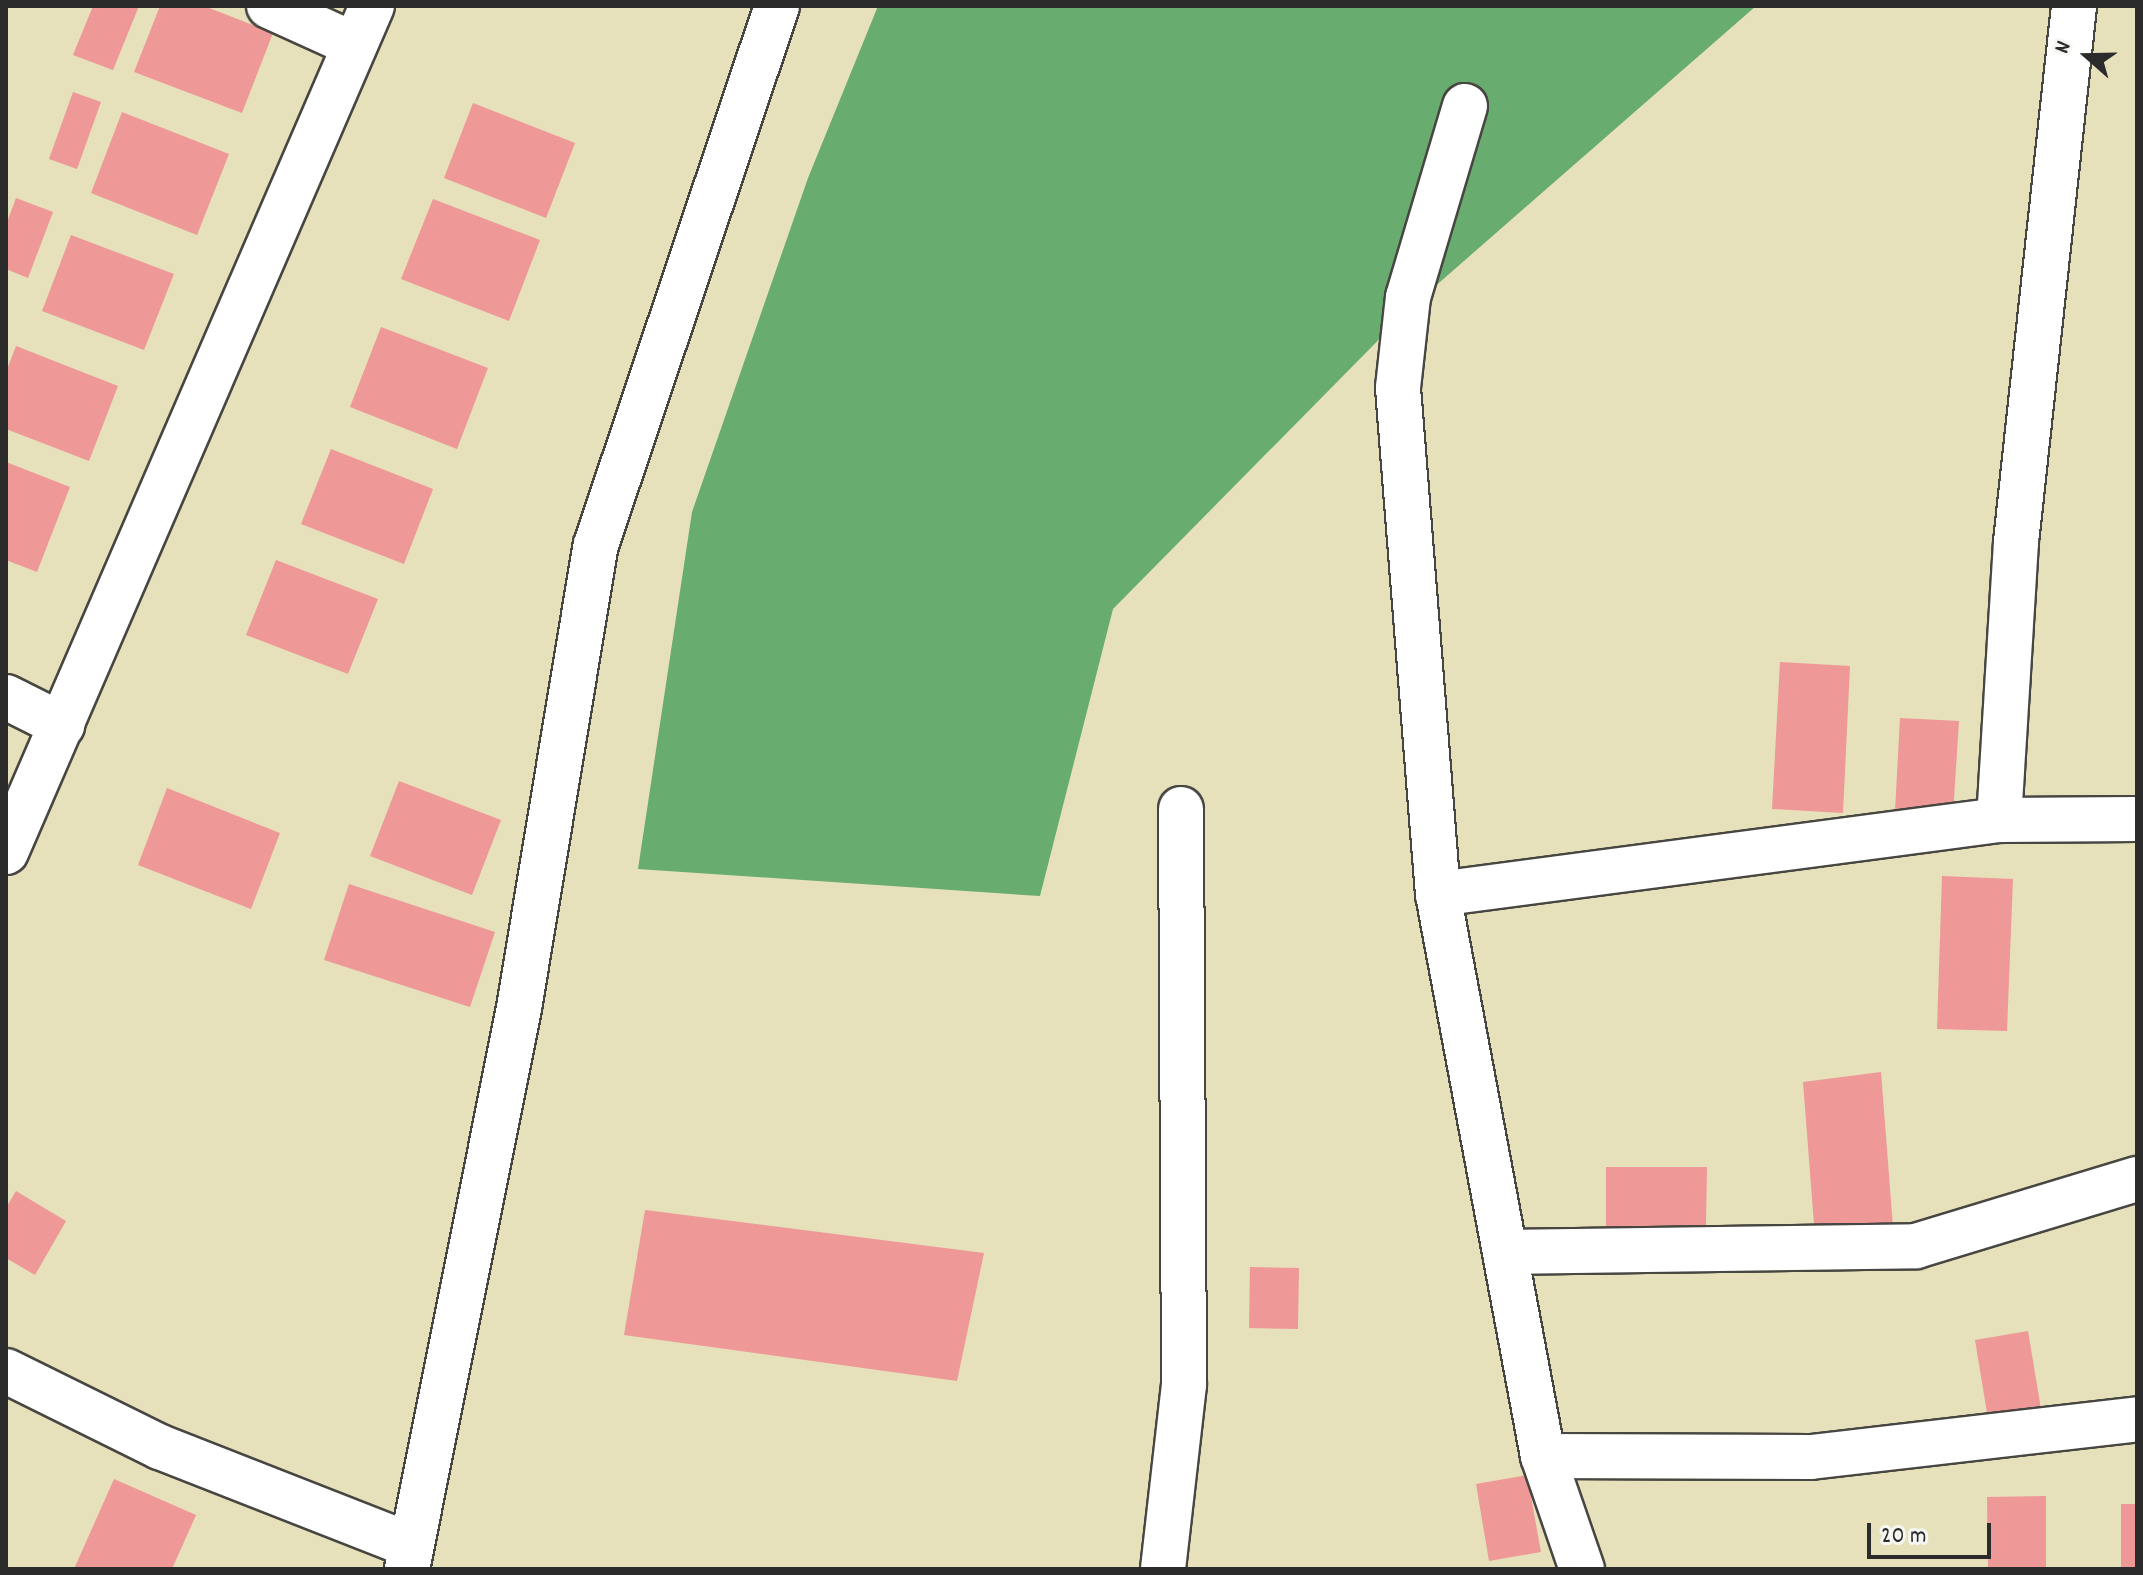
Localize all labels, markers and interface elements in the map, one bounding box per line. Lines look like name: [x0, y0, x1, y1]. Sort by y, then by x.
north arrow: [2047, 16, 2127, 96]
text: N: [2048, 37, 2080, 58]
scale bar: [1871, 1507, 1995, 1557]
text: 20 m: [1881, 1520, 1927, 1554]

